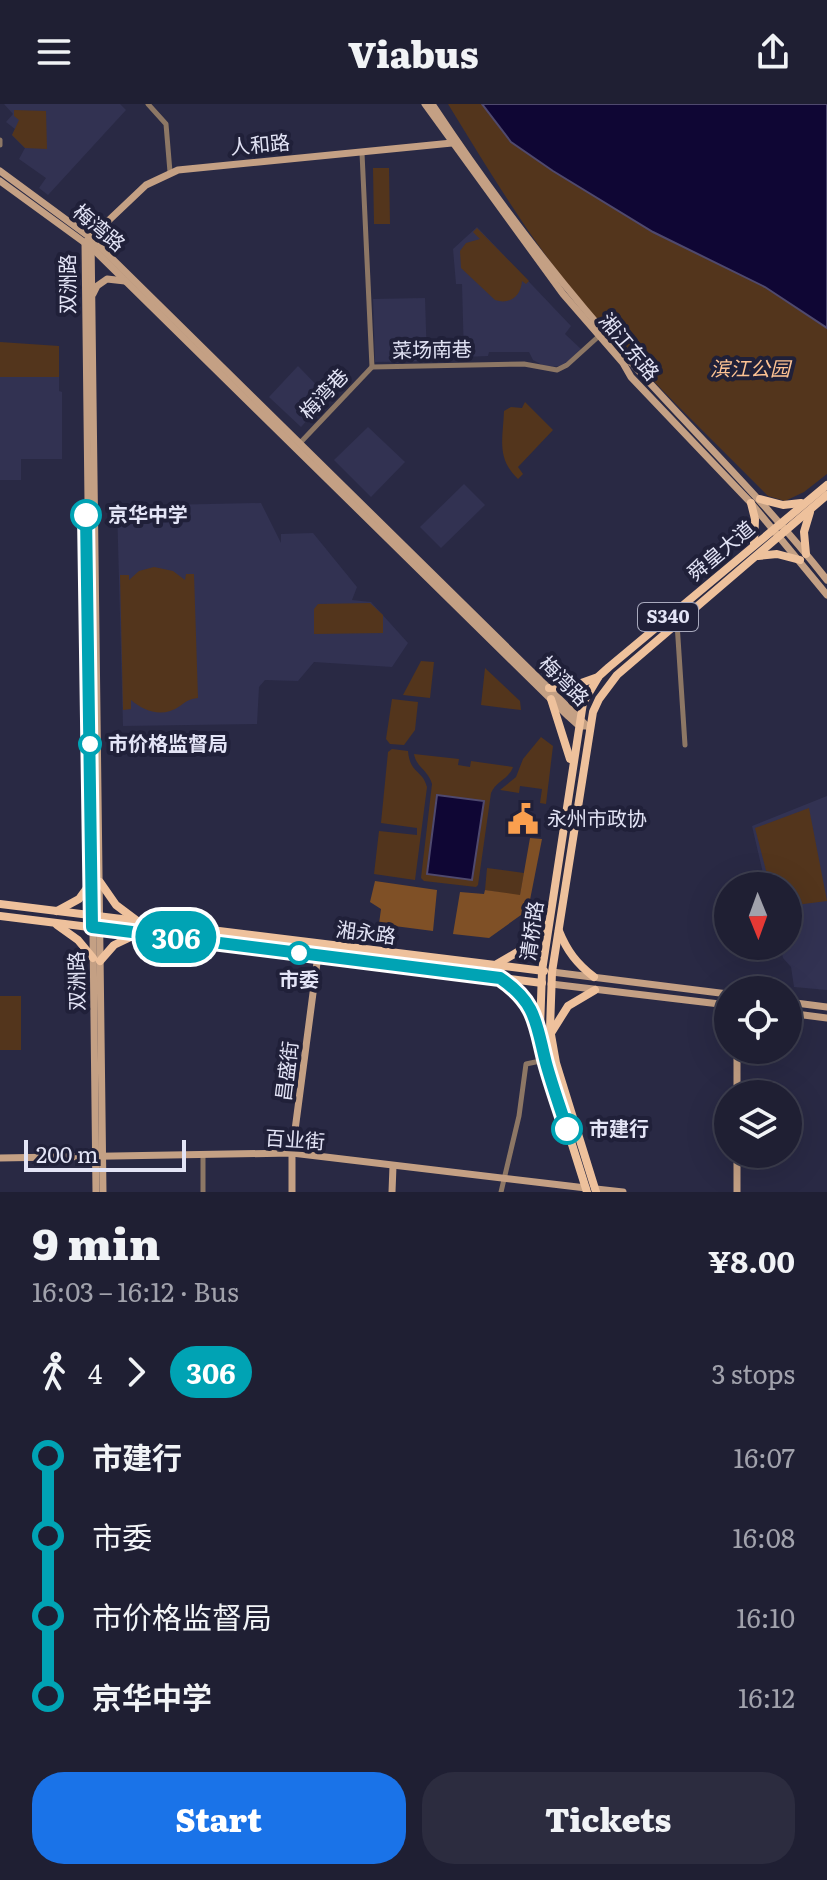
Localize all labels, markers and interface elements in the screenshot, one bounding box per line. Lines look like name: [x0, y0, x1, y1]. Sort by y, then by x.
text: Viabus: [348, 26, 479, 79]
icon: menu: [32, 30, 76, 74]
icon: share: [751, 30, 795, 74]
street label: 人和路: [229, 125, 291, 161]
street label: 梅湾路: [68, 196, 133, 257]
street label: 双洲路: [51, 254, 81, 314]
street label: 湘江东路: [593, 305, 668, 386]
street label: 菜场南巷: [392, 332, 472, 364]
park label: 滨江公园: [710, 352, 793, 382]
street label: 梅湾巷: [291, 360, 354, 425]
place label: 京华中学: [108, 498, 188, 528]
marker: 京华中学: [71, 500, 101, 530]
street label: 舜皇大道: [679, 512, 760, 587]
road number: S340: [638, 603, 698, 631]
street label: 梅湾路: [534, 648, 597, 711]
place label: 市价格监督局: [108, 727, 228, 757]
marker: 市价格监督局: [79, 733, 101, 755]
public building icon: 永州市政协: [506, 802, 540, 836]
place label: 永州市政协: [547, 802, 647, 832]
north arrow: [714, 872, 802, 960]
map controls: [714, 872, 802, 1168]
street label: 清桥路: [511, 899, 549, 963]
line badge: 306: [130, 911, 222, 963]
street label: 湘永路: [335, 912, 398, 950]
text: 306: [151, 916, 201, 958]
marker: 市委: [288, 942, 310, 964]
street label: 双洲路: [59, 951, 91, 1011]
place label: 市委: [279, 963, 319, 993]
button: locate: [714, 976, 802, 1064]
street label: 昌盛街: [266, 1039, 304, 1102]
button: layers: [714, 1080, 802, 1168]
place label: 市建行: [589, 1112, 649, 1142]
marker: 市建行: [552, 1114, 582, 1144]
street label: 百业街: [264, 1121, 326, 1155]
scale bar: [24, 1136, 186, 1172]
text: 200 m: [36, 1137, 98, 1170]
text: 9 min: [32, 1208, 160, 1274]
text: ¥8.00: [708, 1238, 795, 1282]
text: 16:03 – 16:12 · Bus: [32, 1271, 239, 1310]
icon: walk: [32, 1350, 76, 1394]
icon: forward: [114, 1350, 158, 1394]
text: 306: [186, 1351, 236, 1393]
text: 4: [88, 1353, 102, 1392]
text: 3 stops: [711, 1353, 795, 1392]
text: 市建行: [92, 1434, 182, 1478]
text: 16:07: [734, 1437, 795, 1476]
text: 市委: [92, 1514, 152, 1558]
text: 16:08: [732, 1517, 795, 1556]
text: 市价格监督局: [92, 1594, 272, 1638]
text: 16:10: [736, 1597, 795, 1636]
text: 京华中学: [92, 1674, 212, 1718]
text: 16:12: [738, 1677, 795, 1716]
button: Start: [32, 1772, 406, 1864]
button: Tickets: [422, 1772, 795, 1864]

